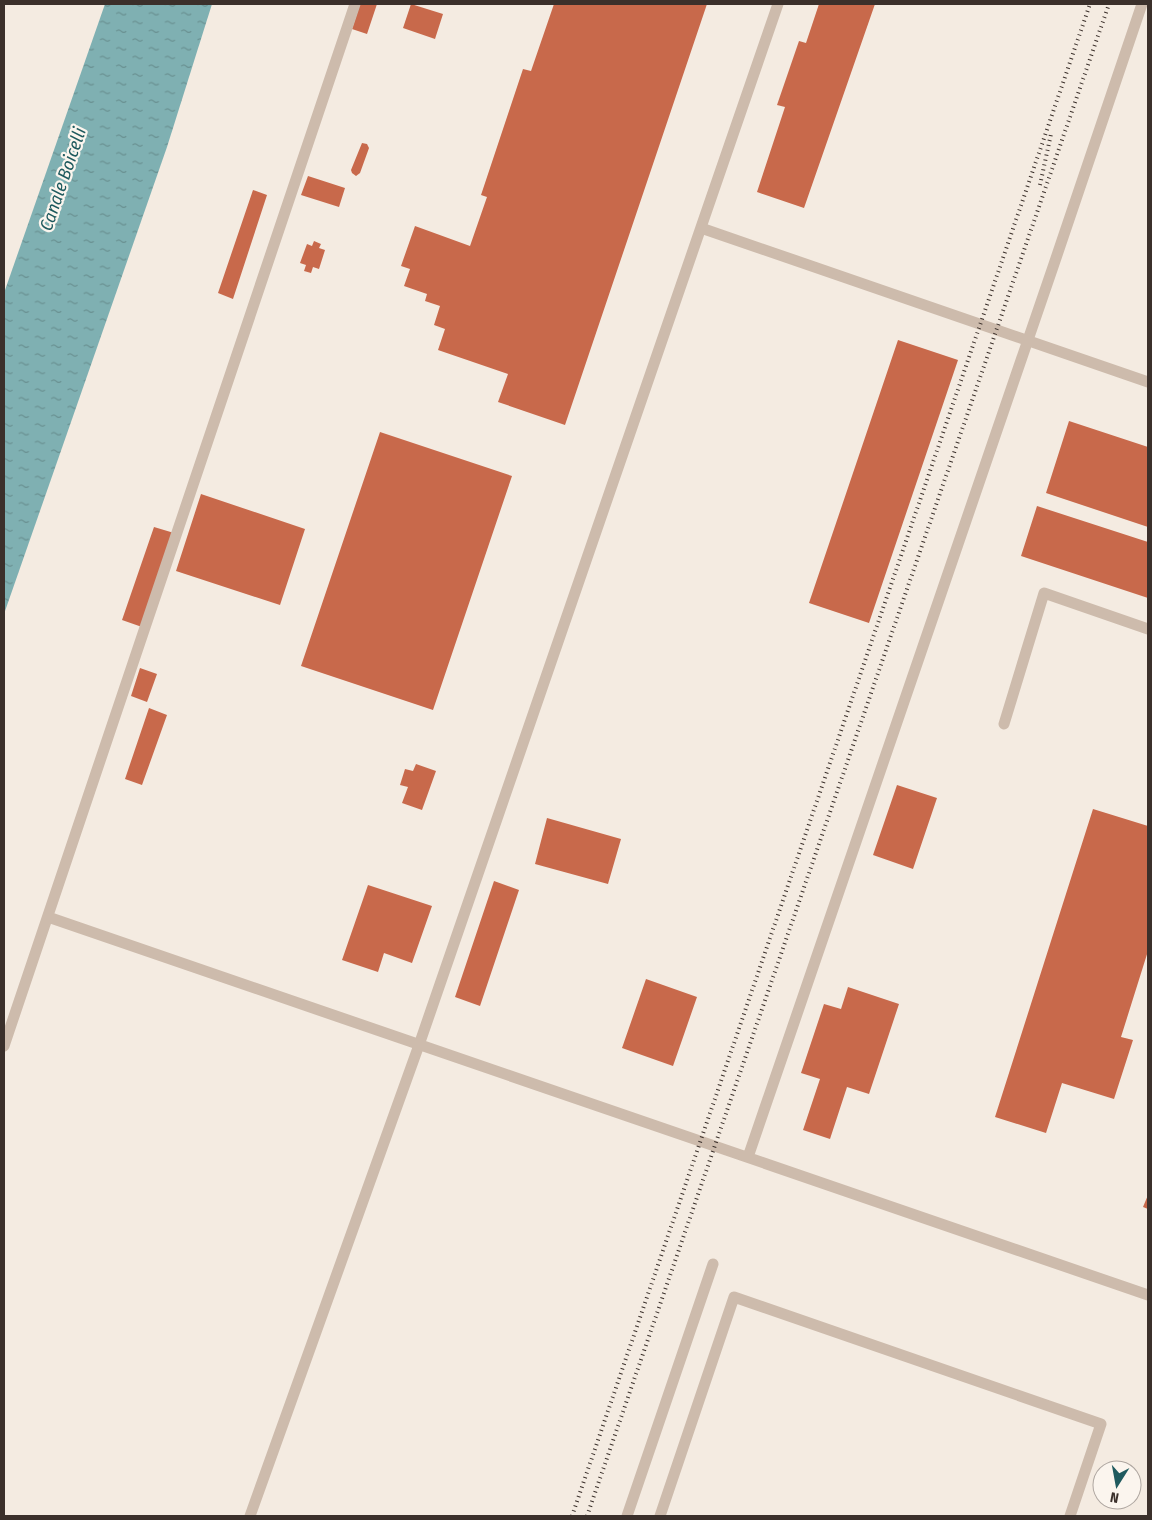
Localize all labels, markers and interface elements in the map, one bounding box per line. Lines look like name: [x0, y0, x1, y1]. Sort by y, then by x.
water label: Canale Boicelli: [35, 124, 91, 234]
north arrow: [1092, 1460, 1142, 1510]
text: N: [1109, 1488, 1120, 1506]

